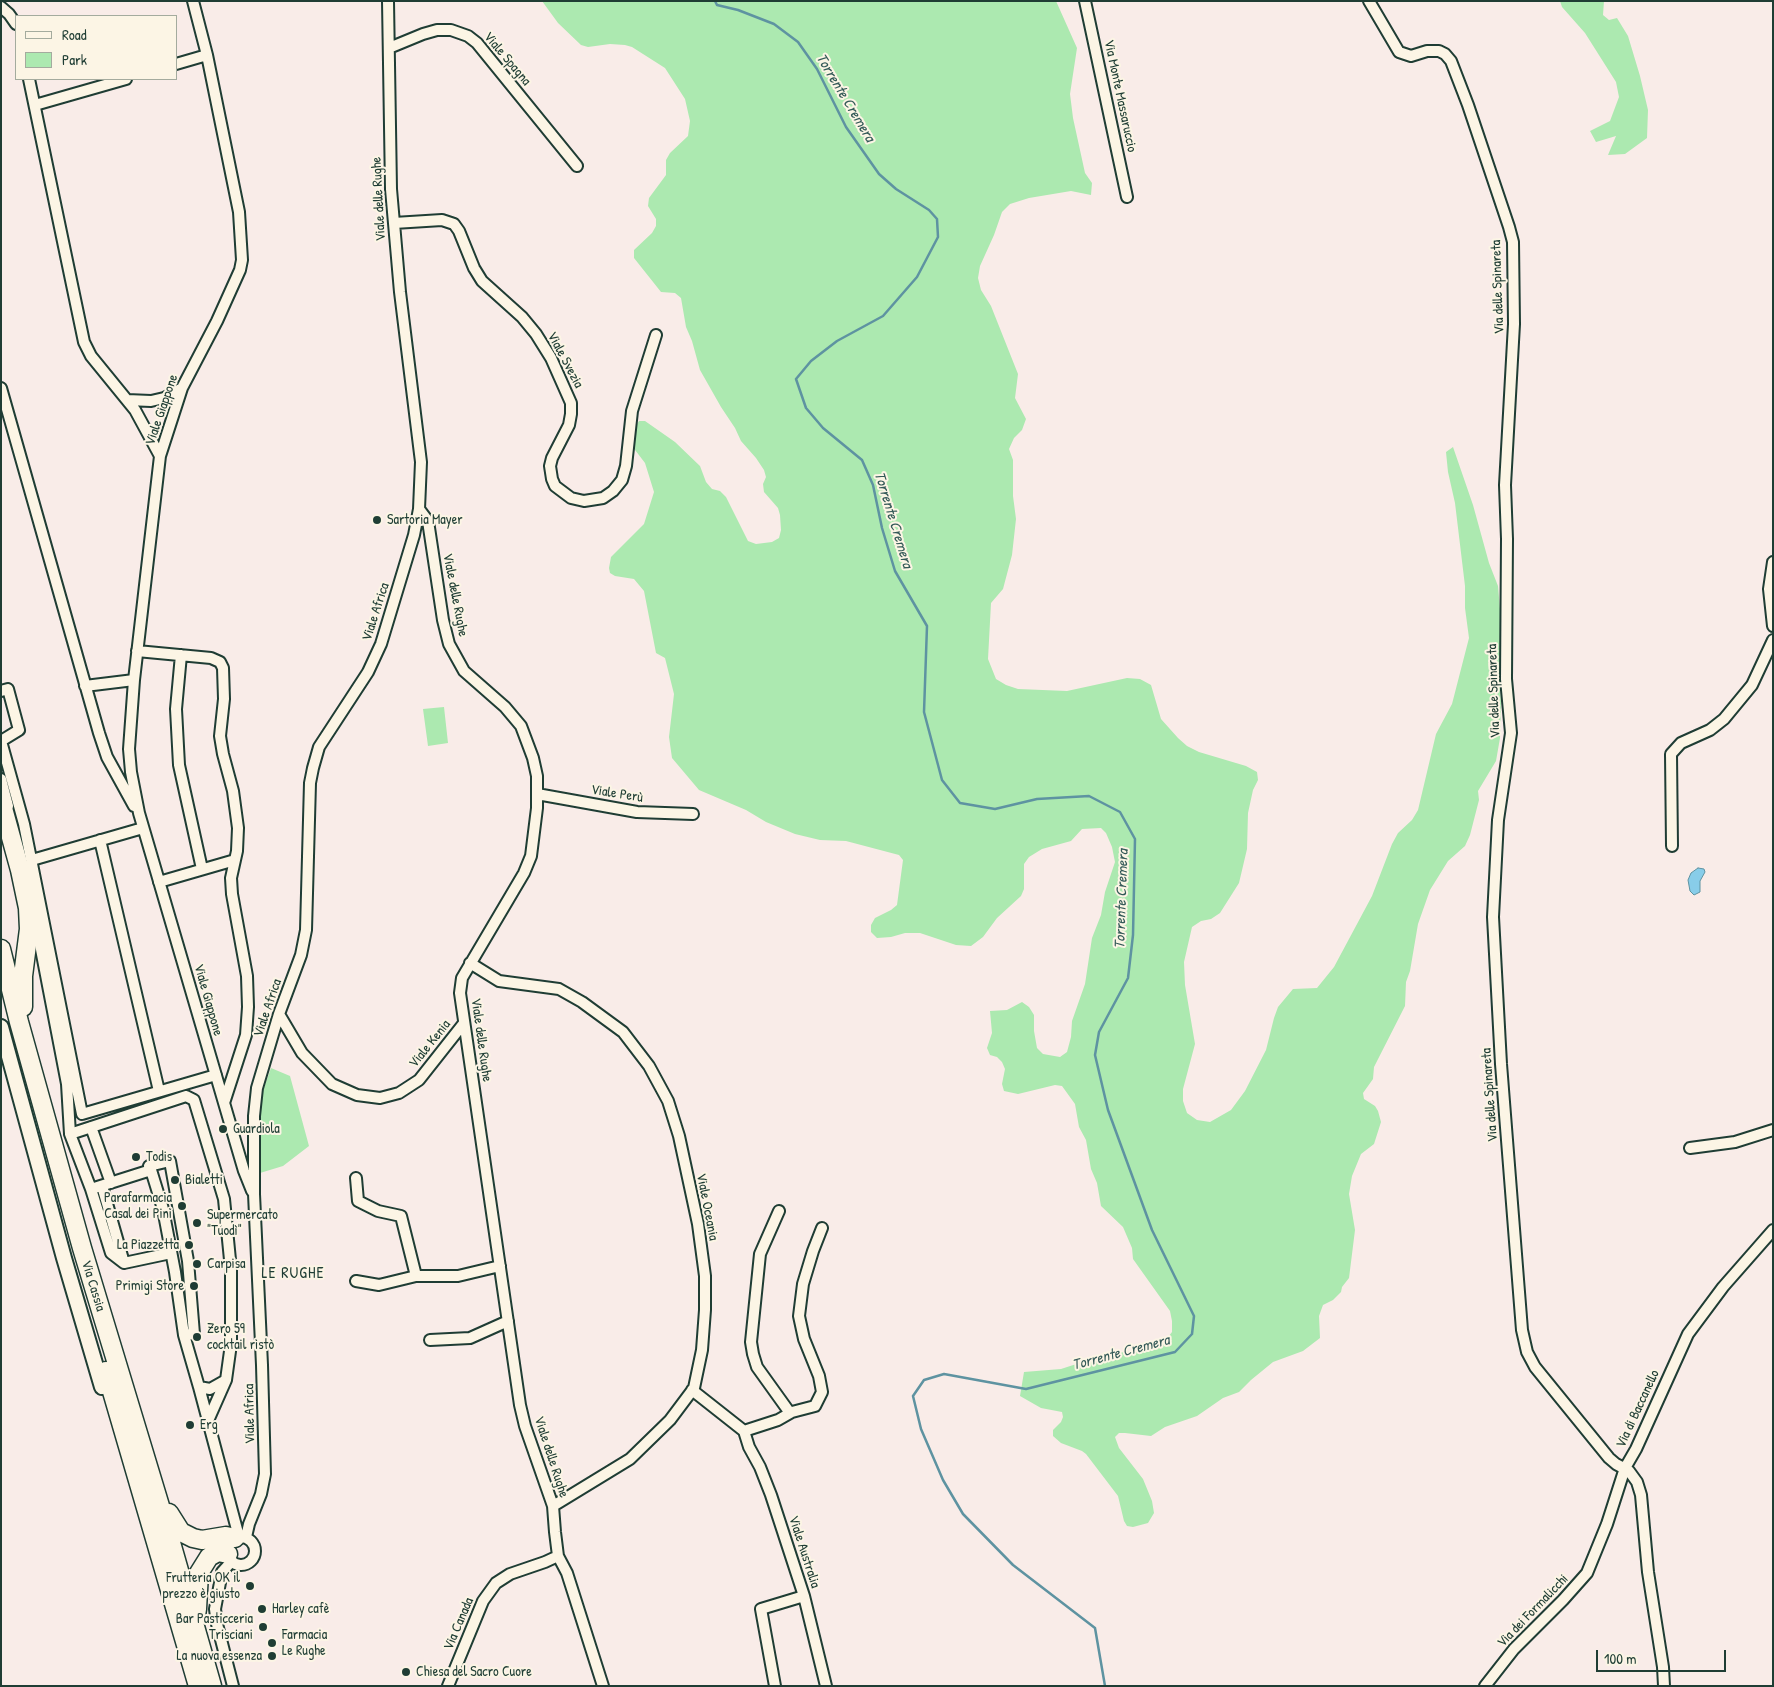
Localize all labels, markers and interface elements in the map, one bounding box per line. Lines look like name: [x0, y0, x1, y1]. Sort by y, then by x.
legend: [15, 15, 178, 80]
text: Road: [62, 24, 87, 45]
street label: Viale Spagna: [480, 29, 534, 89]
street label: Via Monte Massaruccio: [1100, 38, 1140, 154]
text: Park: [62, 49, 87, 70]
water label: Torrente Cremera: [812, 51, 878, 145]
street label: Viale delle Rughe: [368, 156, 390, 242]
street label: Via delle Spinareta: [1488, 240, 1508, 334]
street label: Viale Svezia: [543, 329, 587, 391]
street label: Viale Giappone: [142, 372, 182, 448]
water label: Torrente Cremera: [870, 470, 916, 570]
place label: Sartoria Mayer: [387, 512, 463, 528]
marker: Sartoria Mayer: [371, 514, 383, 526]
street label: Viale delle Rughe: [439, 552, 471, 638]
street label: Viale Africa: [359, 581, 393, 643]
street label: Via delle Spinareta: [1484, 644, 1504, 738]
street label: Viale Perù: [590, 782, 644, 806]
water label: Torrente Cremera: [1111, 849, 1133, 949]
street label: Viale Giappone: [190, 962, 226, 1038]
street label: Viale Africa: [250, 977, 286, 1039]
street label: Viale delle Rughe: [467, 997, 495, 1083]
street label: Viale Kenia: [406, 1017, 454, 1071]
street label: Via delle Spinareta: [1478, 1047, 1502, 1143]
place label: Guardiola: [233, 1121, 280, 1137]
marker: Guardiola: [217, 1123, 229, 1135]
place label: Todis: [146, 1149, 172, 1165]
marker: Todis: [130, 1151, 142, 1163]
place label: Bialetti: [185, 1172, 223, 1188]
street label: Viale Oceania: [692, 1172, 722, 1242]
marker: Bialetti: [169, 1174, 181, 1186]
place label: Parafarmacia Casal dei Pini: [104, 1190, 172, 1222]
marker: Parafarmacia Casal dei Pini: [176, 1200, 188, 1212]
place label: Supermercato "Tuodì": [207, 1207, 278, 1240]
marker: Supermercato "Tuodì": [191, 1217, 203, 1229]
place label: La Piazzetta: [117, 1237, 179, 1253]
marker: La Piazzetta: [183, 1239, 195, 1251]
place label: Carpisa: [207, 1256, 246, 1272]
marker: Carpisa: [191, 1258, 203, 1270]
street label: Via Cassia: [77, 1259, 109, 1313]
district label: LE RUGHE: [260, 1264, 326, 1284]
place label: Primigi Store: [116, 1278, 184, 1294]
marker: Primigi Store: [188, 1280, 200, 1292]
place label: Zero 59 cocktail ristò: [207, 1321, 274, 1354]
marker: Zero 59 cocktail ristò: [191, 1331, 203, 1343]
water label: Torrente Cremera: [1071, 1331, 1171, 1375]
street label: Via di Baccanello: [1613, 1367, 1663, 1451]
street label: Viale Africa: [241, 1384, 259, 1444]
street label: Viale delle Rughe: [530, 1414, 572, 1500]
place label: Erg: [200, 1417, 218, 1433]
marker: Erg: [184, 1419, 196, 1431]
street label: Viale Australia: [784, 1514, 824, 1590]
place label: Frutteria OK il prezzo è giusto: [163, 1570, 240, 1602]
street label: Via dei Formalicchi: [1494, 1571, 1572, 1651]
marker: Frutteria OK il prezzo è giusto: [244, 1580, 256, 1592]
street label: Via Canada: [440, 1595, 478, 1653]
place label: Harley cafè: [272, 1601, 329, 1617]
marker: Harley cafè: [256, 1603, 268, 1615]
place label: Bar Pasticceria Trisciani: [176, 1611, 253, 1644]
marker: Bar Pasticceria Trisciani: [257, 1621, 269, 1633]
place label: Farmacia Le Rughe: [282, 1627, 327, 1660]
marker: Farmacia Le Rughe: [266, 1637, 278, 1649]
scale bar: [1599, 1640, 1729, 1672]
place label: La nuova essenza: [176, 1648, 262, 1664]
text: 100 m: [1604, 1648, 1637, 1669]
marker: La nuova essenza: [266, 1650, 278, 1662]
place label: Chiesa del Sacro Cuore: [416, 1664, 532, 1680]
marker: Chiesa del Sacro Cuore: [400, 1666, 412, 1678]

